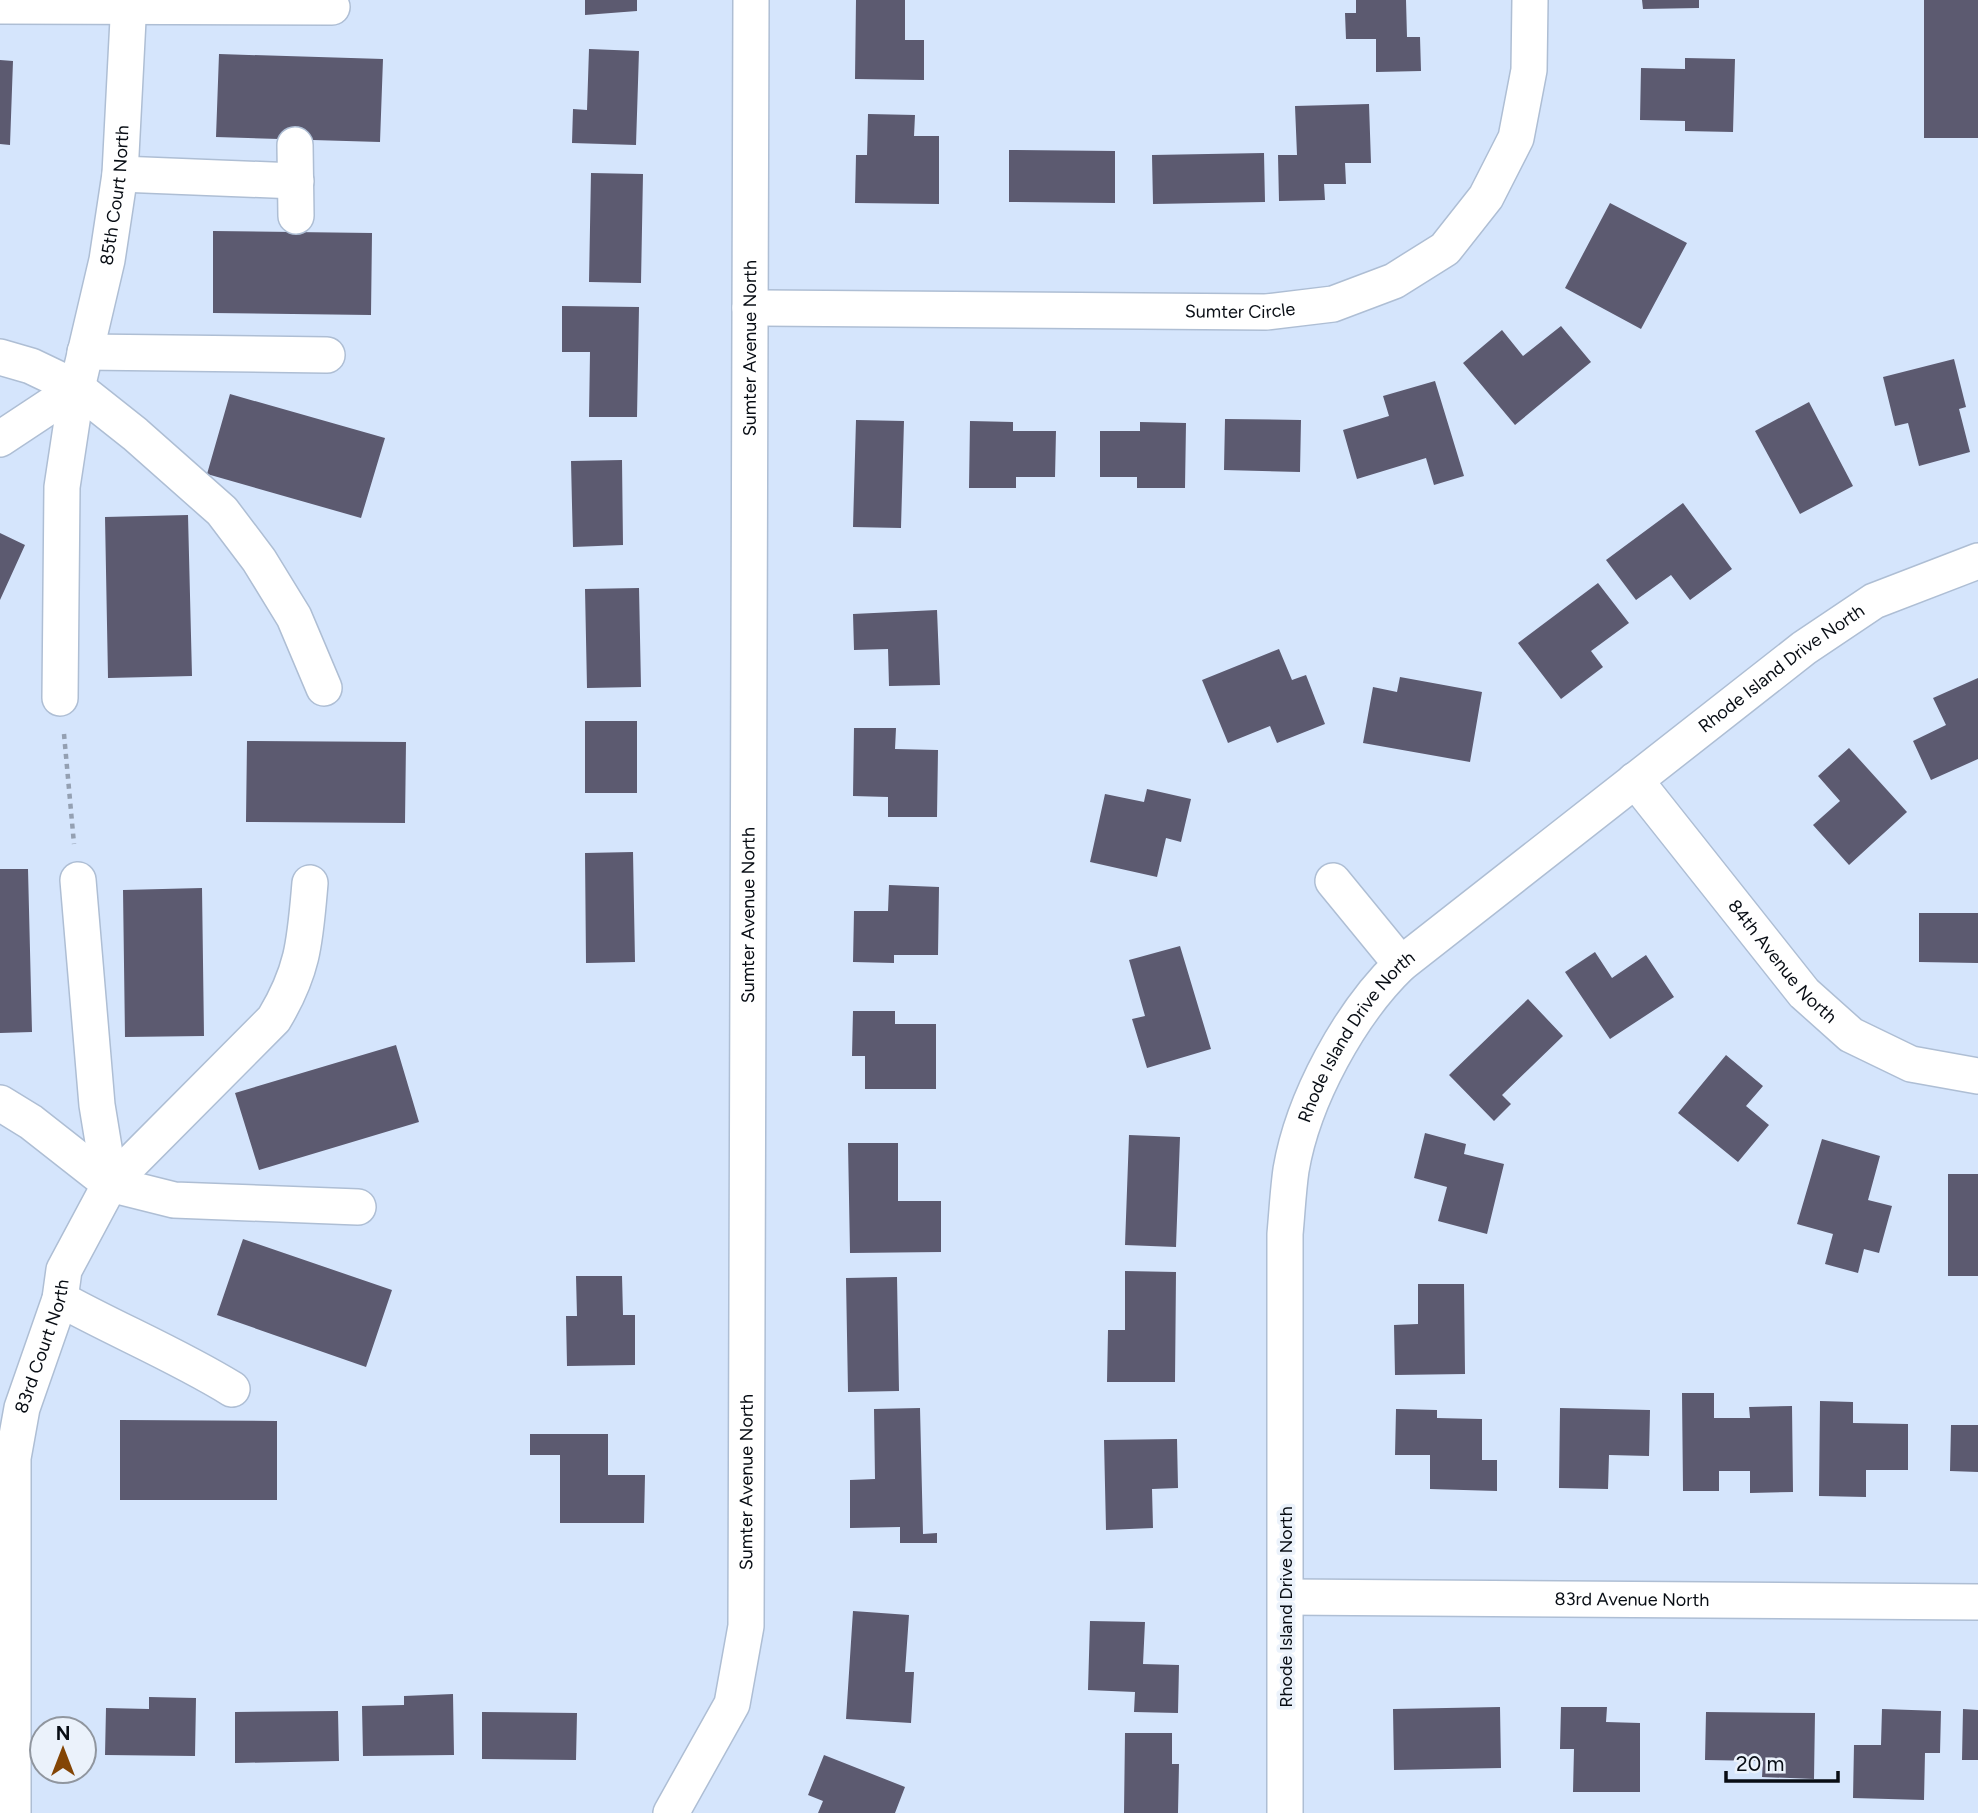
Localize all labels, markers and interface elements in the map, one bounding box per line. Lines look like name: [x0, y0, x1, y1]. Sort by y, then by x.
street label: 85th Court North: [95, 125, 134, 267]
street label: Sumter Avenue North: [739, 260, 761, 436]
street label: Sumter Circle: [1185, 298, 1296, 323]
street label: Rhode Island Drive North: [1694, 600, 1869, 738]
street label: Sumter Avenue North: [737, 827, 759, 1003]
street label: 84th Avenue North: [1723, 895, 1841, 1028]
street label: Rhode Island Drive North: [1293, 946, 1419, 1125]
street label: 83rd Court North: [10, 1278, 74, 1416]
street label: Sumter Avenue North: [735, 1394, 758, 1570]
street label: Rhode Island Drive North: [1275, 1506, 1297, 1708]
street label: 83rd Avenue North: [1555, 1588, 1709, 1611]
north arrow: [28, 1715, 98, 1785]
text: N: [56, 1722, 70, 1745]
scale bar: [1726, 1740, 1838, 1784]
text: 20 m: [1736, 1751, 1784, 1776]

